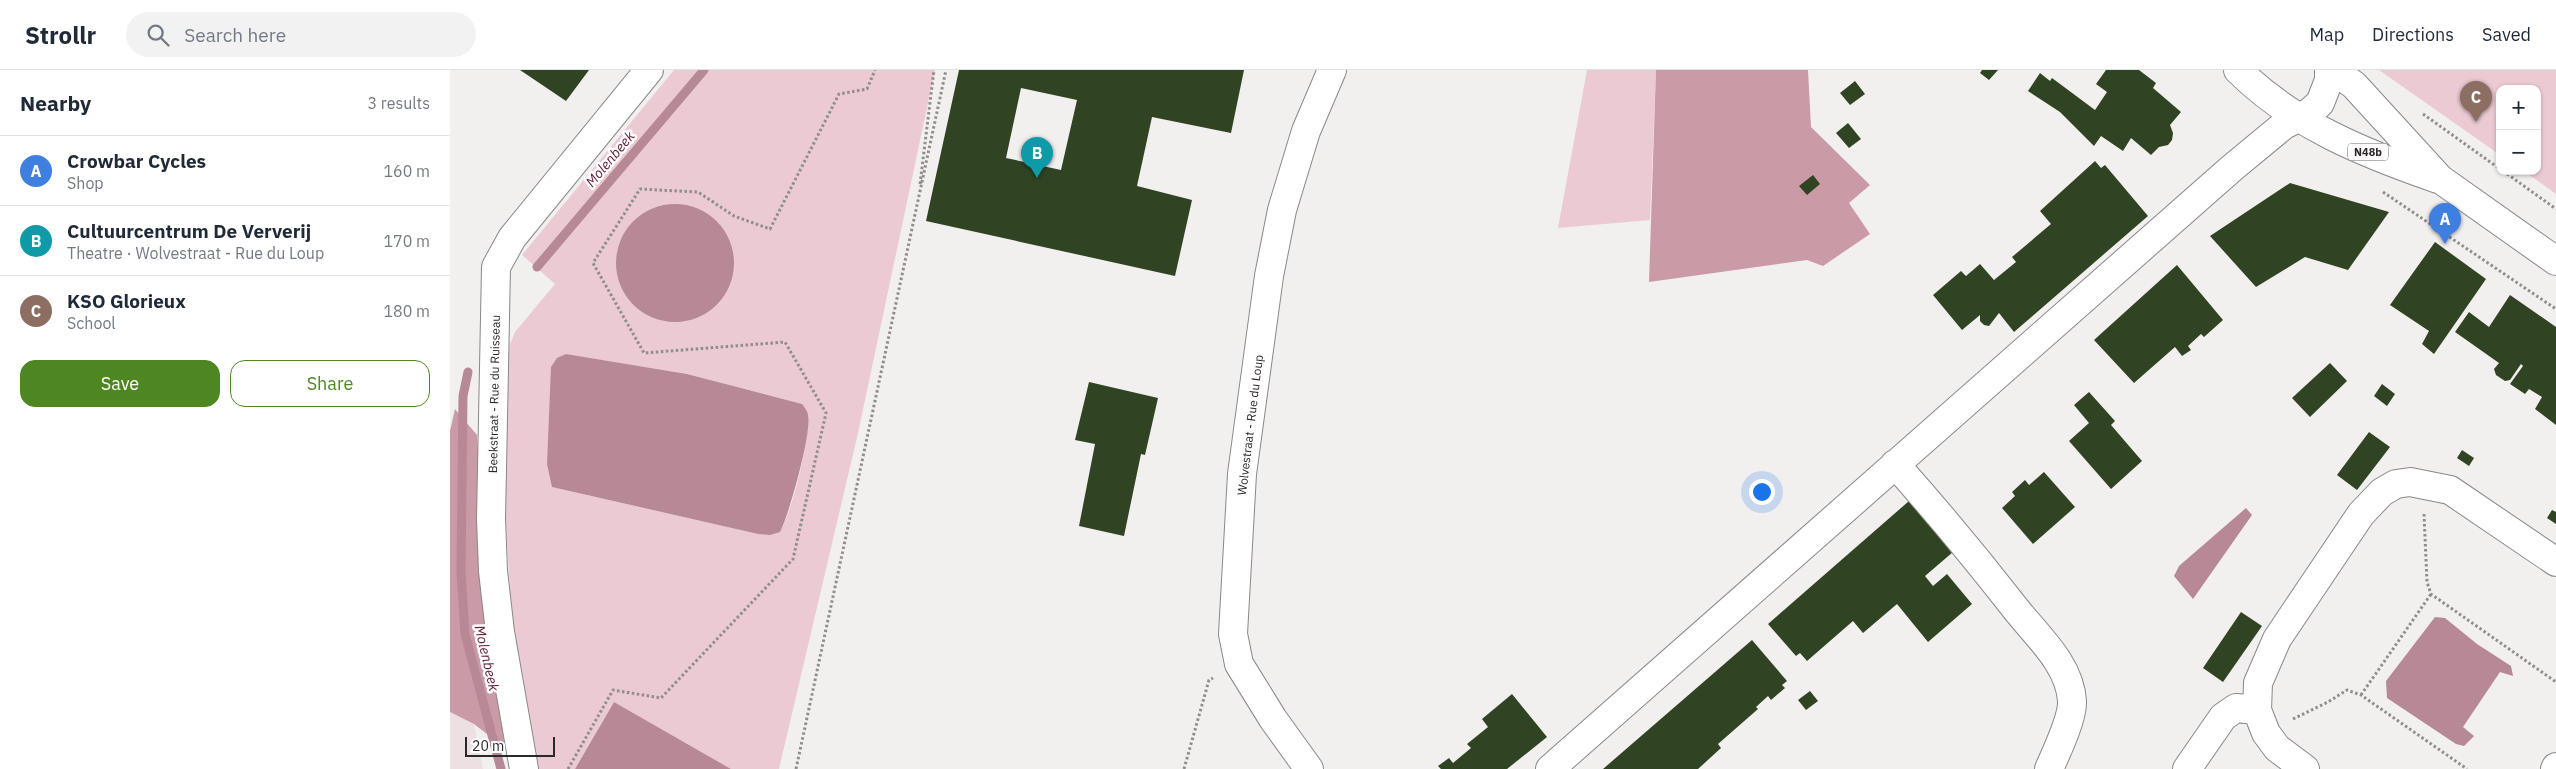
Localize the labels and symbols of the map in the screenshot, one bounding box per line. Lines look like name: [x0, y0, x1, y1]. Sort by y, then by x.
pin: C: [2460, 81, 2492, 122]
water label: Molenbeek: [582, 127, 639, 190]
pin: B: [1021, 137, 1053, 178]
road number: N48b: [2348, 144, 2388, 160]
pin: A: [2429, 203, 2461, 244]
street label: Beekstraat - Rue du Ruisseau: [485, 315, 503, 473]
street label: Wolvestraat - Rue du Loup: [1234, 354, 1266, 496]
your location: [1749, 479, 1775, 505]
water label: Molenbeek: [471, 623, 503, 693]
scale bar: [465, 734, 555, 757]

